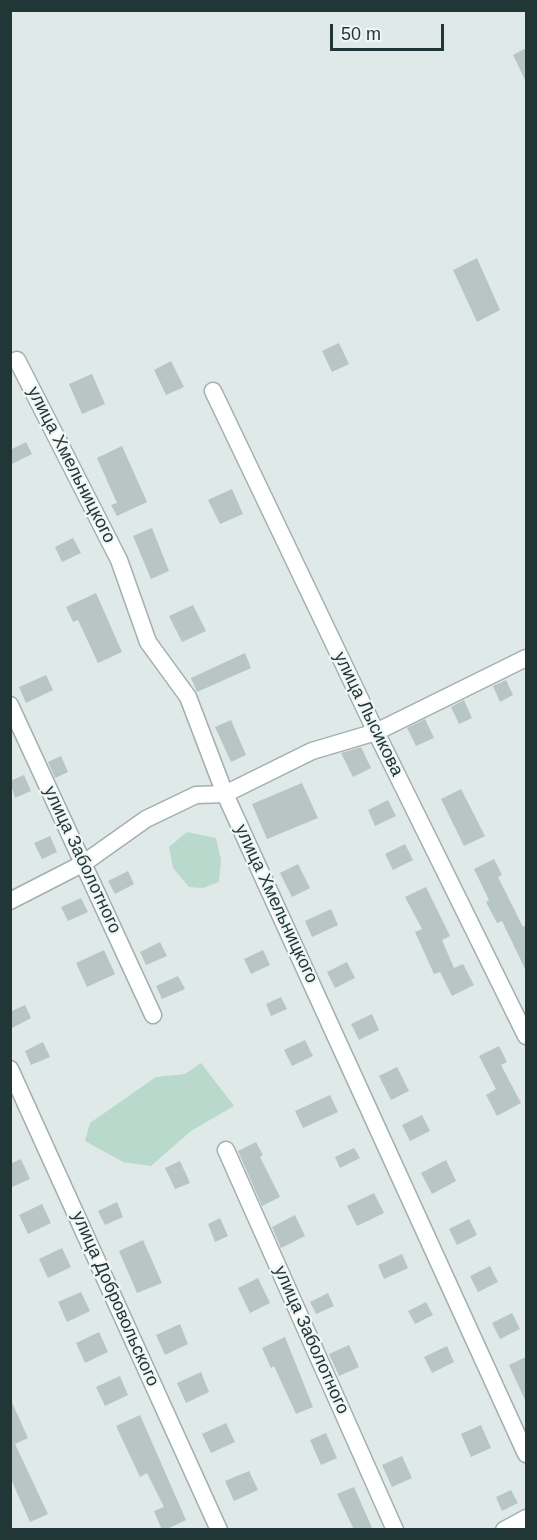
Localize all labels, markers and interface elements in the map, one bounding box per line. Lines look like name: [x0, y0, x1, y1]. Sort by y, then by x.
scale bar: [333, 12, 447, 50]
text: 50 m: [341, 24, 381, 44]
street label: улица Хмельницкого: [22, 383, 120, 547]
street label: улица Лысикова: [329, 648, 407, 780]
street label: улица Заболотного: [38, 783, 126, 937]
street label: улица Хмельницкого: [230, 821, 322, 987]
street label: улица Добровольского: [67, 1208, 163, 1390]
street label: улица Заболотного: [269, 1263, 353, 1417]

